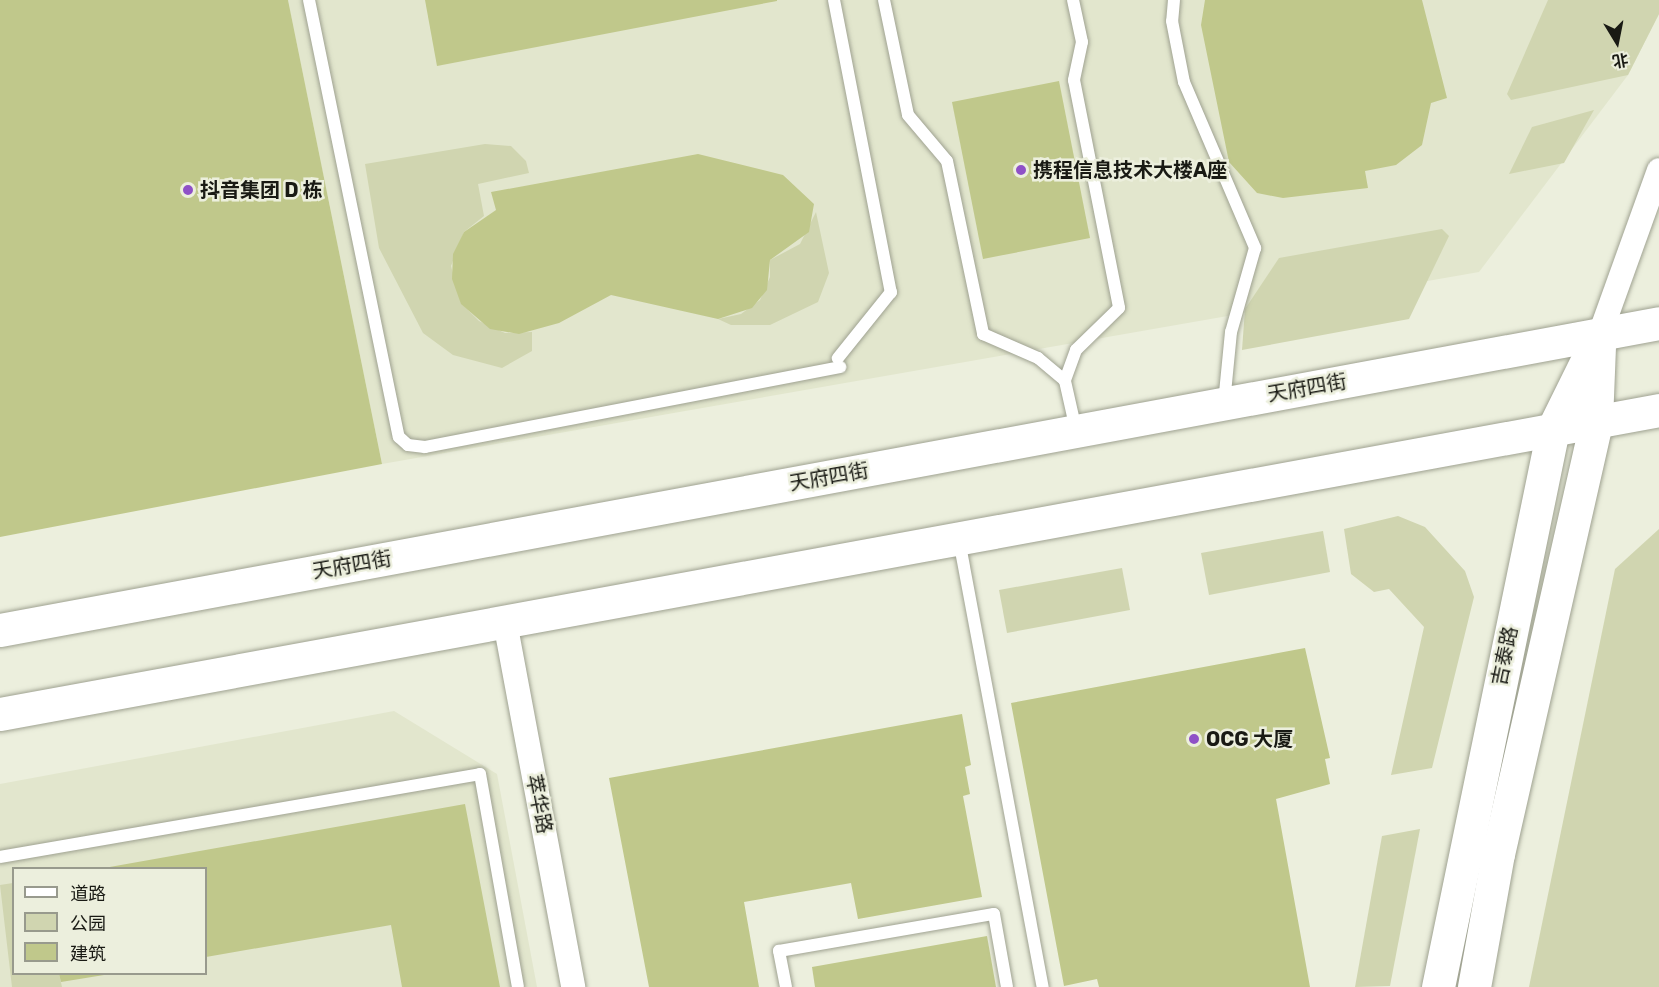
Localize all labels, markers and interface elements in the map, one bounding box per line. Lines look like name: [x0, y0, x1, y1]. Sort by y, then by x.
north arrow: [1587, 12, 1647, 72]
text: 北: [1611, 49, 1630, 71]
place label: 携程信息技术大楼A座: [1033, 158, 1227, 182]
marker: 携程信息技术大楼A座: [1014, 163, 1028, 177]
place label: 抖音集团 D 栋: [200, 178, 323, 202]
marker: 抖音集团 D 栋: [181, 183, 195, 197]
street label: 天府四街: [1266, 369, 1348, 407]
street label: 天府四街: [788, 458, 870, 496]
street label: 天府四街: [311, 546, 393, 584]
street label: 吉泰路: [1487, 624, 1523, 688]
place label: OCG 大厦: [1206, 727, 1293, 751]
marker: OCG 大厦: [1187, 732, 1201, 746]
street label: 萃华路: [521, 772, 557, 836]
legend: [12, 867, 207, 975]
text: 道路: [70, 883, 106, 905]
text: 公园: [70, 913, 106, 935]
text: 建筑: [70, 943, 106, 965]

